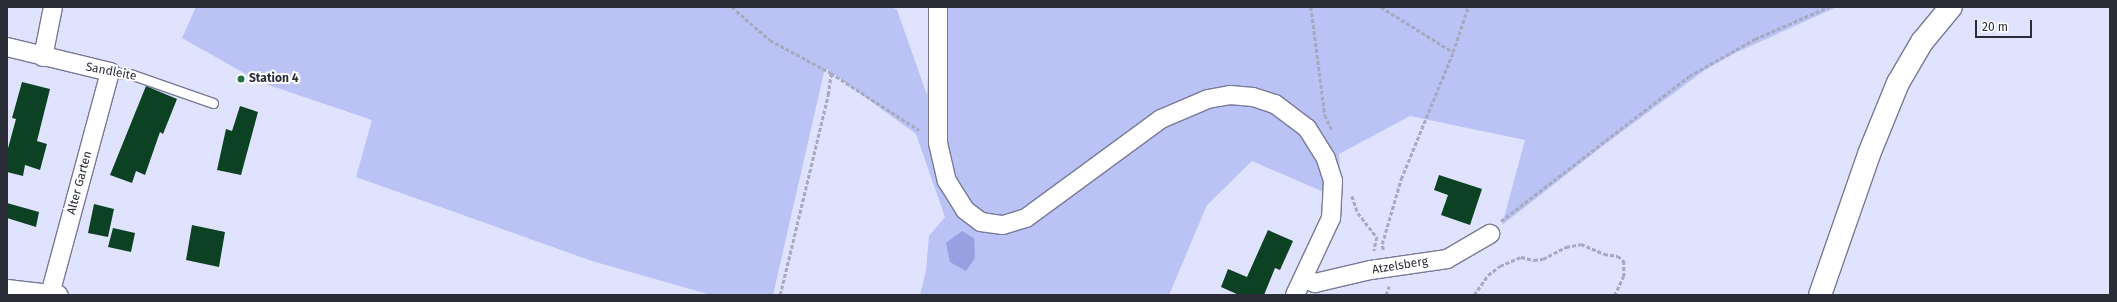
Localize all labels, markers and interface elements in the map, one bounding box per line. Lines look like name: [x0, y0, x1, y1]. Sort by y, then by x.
scale bar: [1977, 12, 2034, 38]
text: 20 m: [1982, 20, 2008, 34]
street label: Sandleite: [84, 60, 138, 84]
place label: Station 4: [249, 72, 298, 86]
marker: Station 4: [236, 74, 246, 84]
street label: Alter Garten: [65, 150, 95, 216]
street label: Atzelsberg: [1371, 254, 1429, 278]

